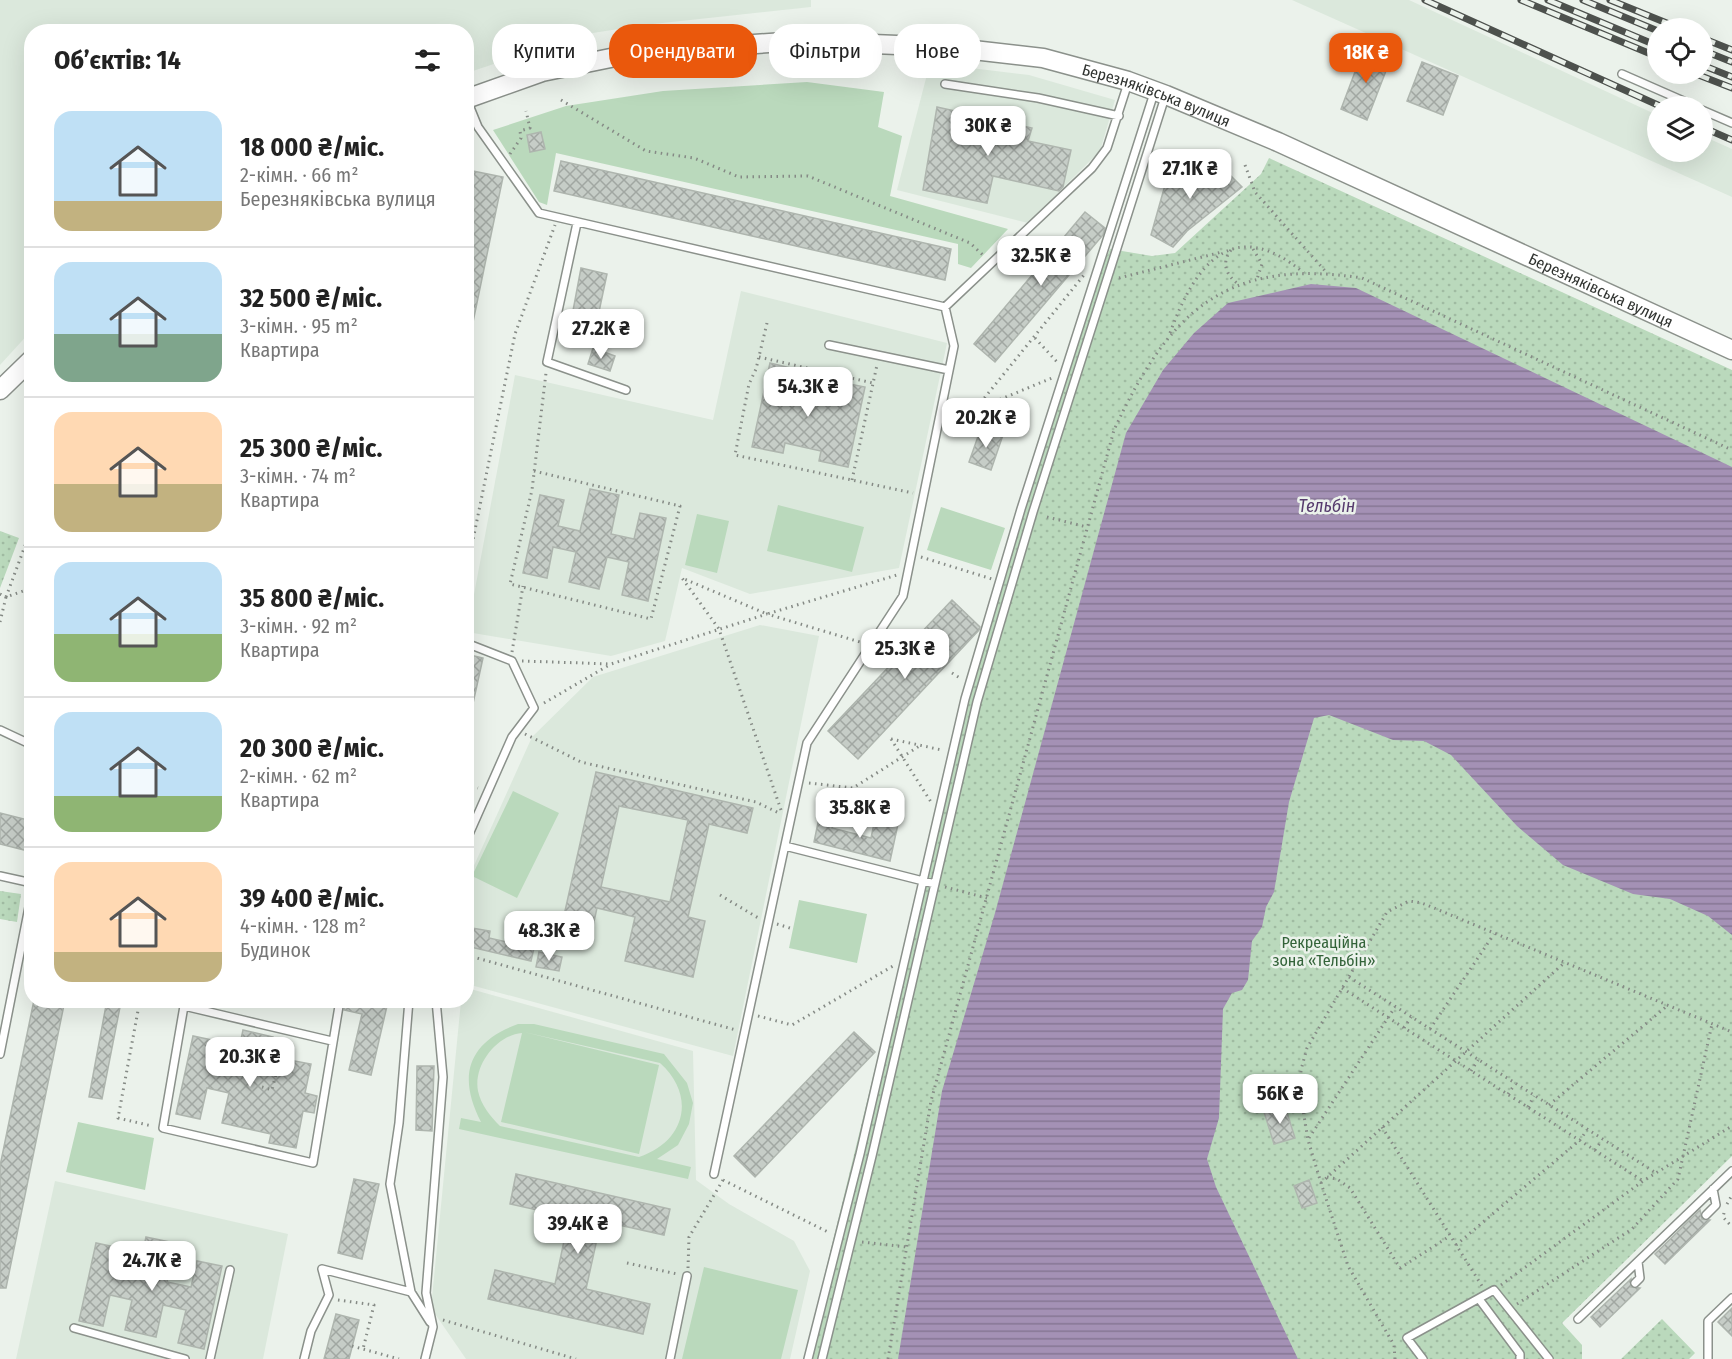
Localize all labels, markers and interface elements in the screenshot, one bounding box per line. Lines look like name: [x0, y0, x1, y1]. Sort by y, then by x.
map controls: [1647, 18, 1713, 162]
button: locate: [1647, 18, 1713, 84]
chip: Купити: [492, 24, 597, 78]
chip: Орендувати: [609, 24, 757, 78]
chip: Фільтри: [769, 24, 882, 78]
chip: Нове: [894, 24, 981, 78]
pin: 18K ₴: [1324, 33, 1408, 84]
text: 18K ₴: [1343, 40, 1389, 64]
icon: filters: [411, 44, 444, 77]
text: Об’єктів: 14: [54, 45, 181, 76]
street label: Березняківська вулиця: [1080, 60, 1233, 130]
button: layers: [1647, 96, 1713, 162]
pin: 30K ₴: [946, 106, 1030, 157]
text: 30K ₴: [965, 113, 1011, 137]
text: 18 000 ₴/міс.: [240, 132, 384, 163]
icon: home: [102, 135, 174, 207]
pin: 27.1K ₴: [1135, 149, 1245, 200]
text: 27.1K ₴: [1162, 156, 1218, 180]
text: 2-кімн. · 66 m²: [240, 163, 358, 187]
text: Березняківська вулиця: [240, 187, 436, 211]
pin: 32.5K ₴: [986, 236, 1096, 287]
text: 32.5K ₴: [1011, 243, 1071, 267]
street label: Березняківська вулиця: [1526, 249, 1676, 331]
text: 32 500 ₴/міс.: [240, 283, 382, 314]
icon: home: [102, 286, 174, 358]
pin: 27.2K ₴: [546, 309, 656, 360]
text: 3-кімн. · 95 m²: [240, 314, 358, 338]
text: 27.2K ₴: [572, 316, 630, 340]
text: Квартира: [240, 338, 320, 362]
pin: 54.3K ₴: [753, 367, 863, 418]
text: 54.3K ₴: [778, 374, 838, 398]
pin: 20.2K ₴: [931, 398, 1041, 449]
text: 20.2K ₴: [956, 405, 1016, 429]
text: 25 300 ₴/міс.: [240, 433, 382, 464]
icon: home: [102, 436, 174, 508]
text: 3-кімн. · 74 m²: [240, 464, 356, 488]
text: Квартира: [240, 488, 320, 512]
water label: Тельбін: [1299, 495, 1355, 517]
text: 35 800 ₴/міс.: [240, 583, 384, 614]
icon: home: [102, 586, 174, 658]
text: 3-кімн. · 92 m²: [240, 614, 357, 638]
pin: 25.3K ₴: [850, 629, 960, 680]
text: 25.3K ₴: [875, 636, 935, 660]
text: Квартира: [240, 638, 320, 662]
text: 20 300 ₴/міс.: [240, 733, 384, 764]
icon: home: [102, 736, 174, 808]
text: 2-кімн. · 62 m²: [240, 764, 357, 788]
text: Квартира: [240, 788, 320, 812]
pin: 35.8K ₴: [805, 788, 915, 839]
text: 35.8K ₴: [830, 795, 890, 819]
text: 39 400 ₴/міс.: [240, 883, 384, 914]
icon: home: [102, 886, 174, 958]
pin: 48.3K ₴: [494, 911, 604, 962]
text: 4-кімн. · 128 m²: [240, 914, 366, 938]
text: 48.3K ₴: [518, 918, 580, 942]
park label: Рекреаційна зона «Тельбін»: [1272, 933, 1376, 970]
text: Будинок: [240, 938, 311, 962]
pin: 20.3K ₴: [195, 1037, 305, 1088]
text: 20.3K ₴: [220, 1044, 280, 1068]
pin: 56K ₴: [1238, 1074, 1322, 1125]
text: 56K ₴: [1257, 1081, 1303, 1105]
pin: 39.4K ₴: [523, 1204, 633, 1255]
text: 39.4K ₴: [548, 1211, 608, 1235]
pin: 24.7K ₴: [97, 1241, 207, 1292]
text: 24.7K ₴: [123, 1248, 181, 1272]

